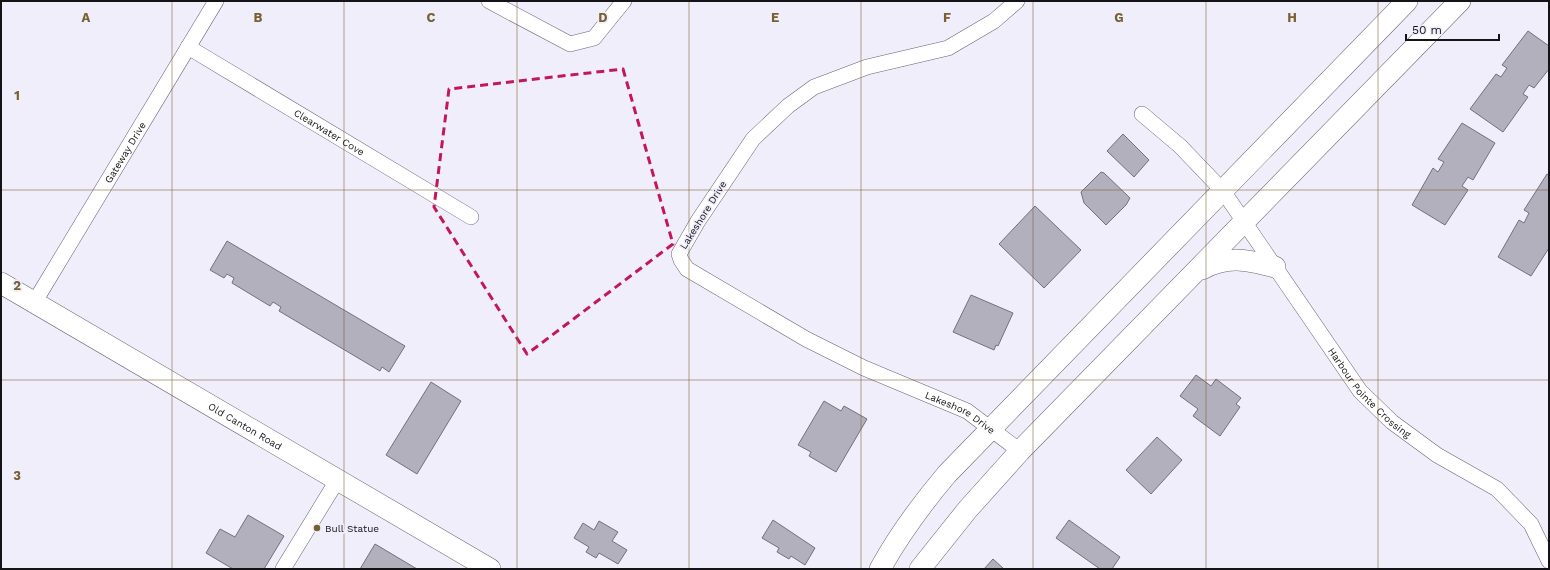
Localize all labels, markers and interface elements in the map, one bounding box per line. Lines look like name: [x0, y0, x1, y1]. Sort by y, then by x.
text: A: [82, 10, 91, 25]
text: B: [254, 10, 263, 25]
text: C: [427, 10, 436, 25]
text: D: [598, 10, 608, 25]
text: E: [771, 10, 779, 25]
text: F: [943, 10, 951, 25]
text: G: [1114, 10, 1124, 25]
text: H: [1287, 10, 1297, 25]
scale bar: [1406, 16, 1499, 42]
text: 50 m: [1412, 23, 1442, 37]
text: 1: [14, 88, 20, 103]
street label: Clearwater Cove: [292, 107, 367, 157]
street label: Gateway Drive: [102, 119, 148, 185]
street label: Lakeshore Drive: [678, 179, 729, 251]
text: 2: [13, 278, 21, 293]
street label: Harbour Pointe Crossing: [1326, 345, 1414, 440]
street label: Lakeshore Drive: [924, 389, 997, 436]
street label: Old Canton Road: [207, 400, 284, 452]
text: 3: [13, 468, 21, 483]
marker: Bull Statue: [312, 523, 322, 533]
place label: Bull Statue: [325, 523, 379, 534]

